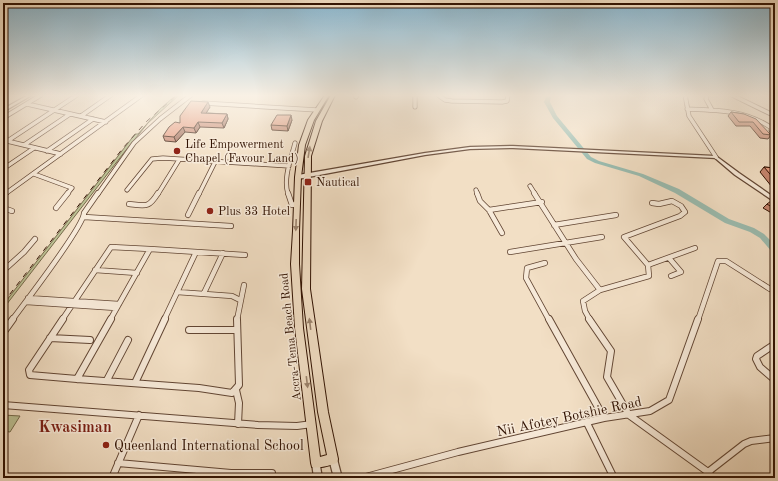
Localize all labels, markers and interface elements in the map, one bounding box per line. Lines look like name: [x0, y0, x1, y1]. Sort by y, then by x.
place label: Life Empowerment Chapel (Favour Land): [185, 139, 299, 165]
marker: Life Empowerment Chapel (Favour Land): [172, 146, 182, 156]
one-way arrow: [306, 146, 312, 158]
marker: Nautical: [303, 177, 313, 187]
place label: Nautical: [316, 177, 359, 189]
marker: Plus 33 Hotel: [205, 206, 215, 216]
place label: Plus 33 Hotel: [218, 206, 290, 218]
one-way arrow: [293, 219, 299, 232]
street label: Accra-Tema Beach Road: [278, 272, 304, 401]
one-way arrow: [307, 318, 313, 330]
one-way arrow: [304, 376, 310, 389]
street label: Nii Afotey Botshie Road: [495, 395, 643, 439]
district label: Kwasiman: [38, 420, 112, 436]
place label: Queenland International School: [114, 439, 304, 453]
marker: Queenland International School: [101, 440, 111, 450]

